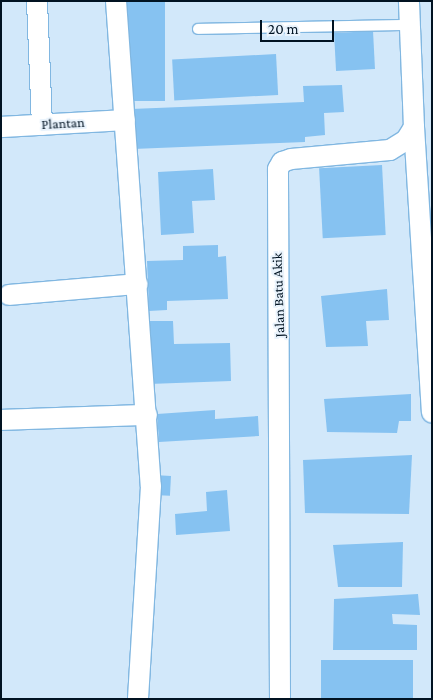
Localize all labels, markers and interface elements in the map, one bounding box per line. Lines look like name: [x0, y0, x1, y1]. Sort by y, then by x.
scale bar: [263, 10, 337, 42]
text: 20 m: [268, 21, 299, 37]
street label: Plantan: [41, 113, 85, 133]
street label: Jalan Batu Akik: [268, 252, 288, 338]

